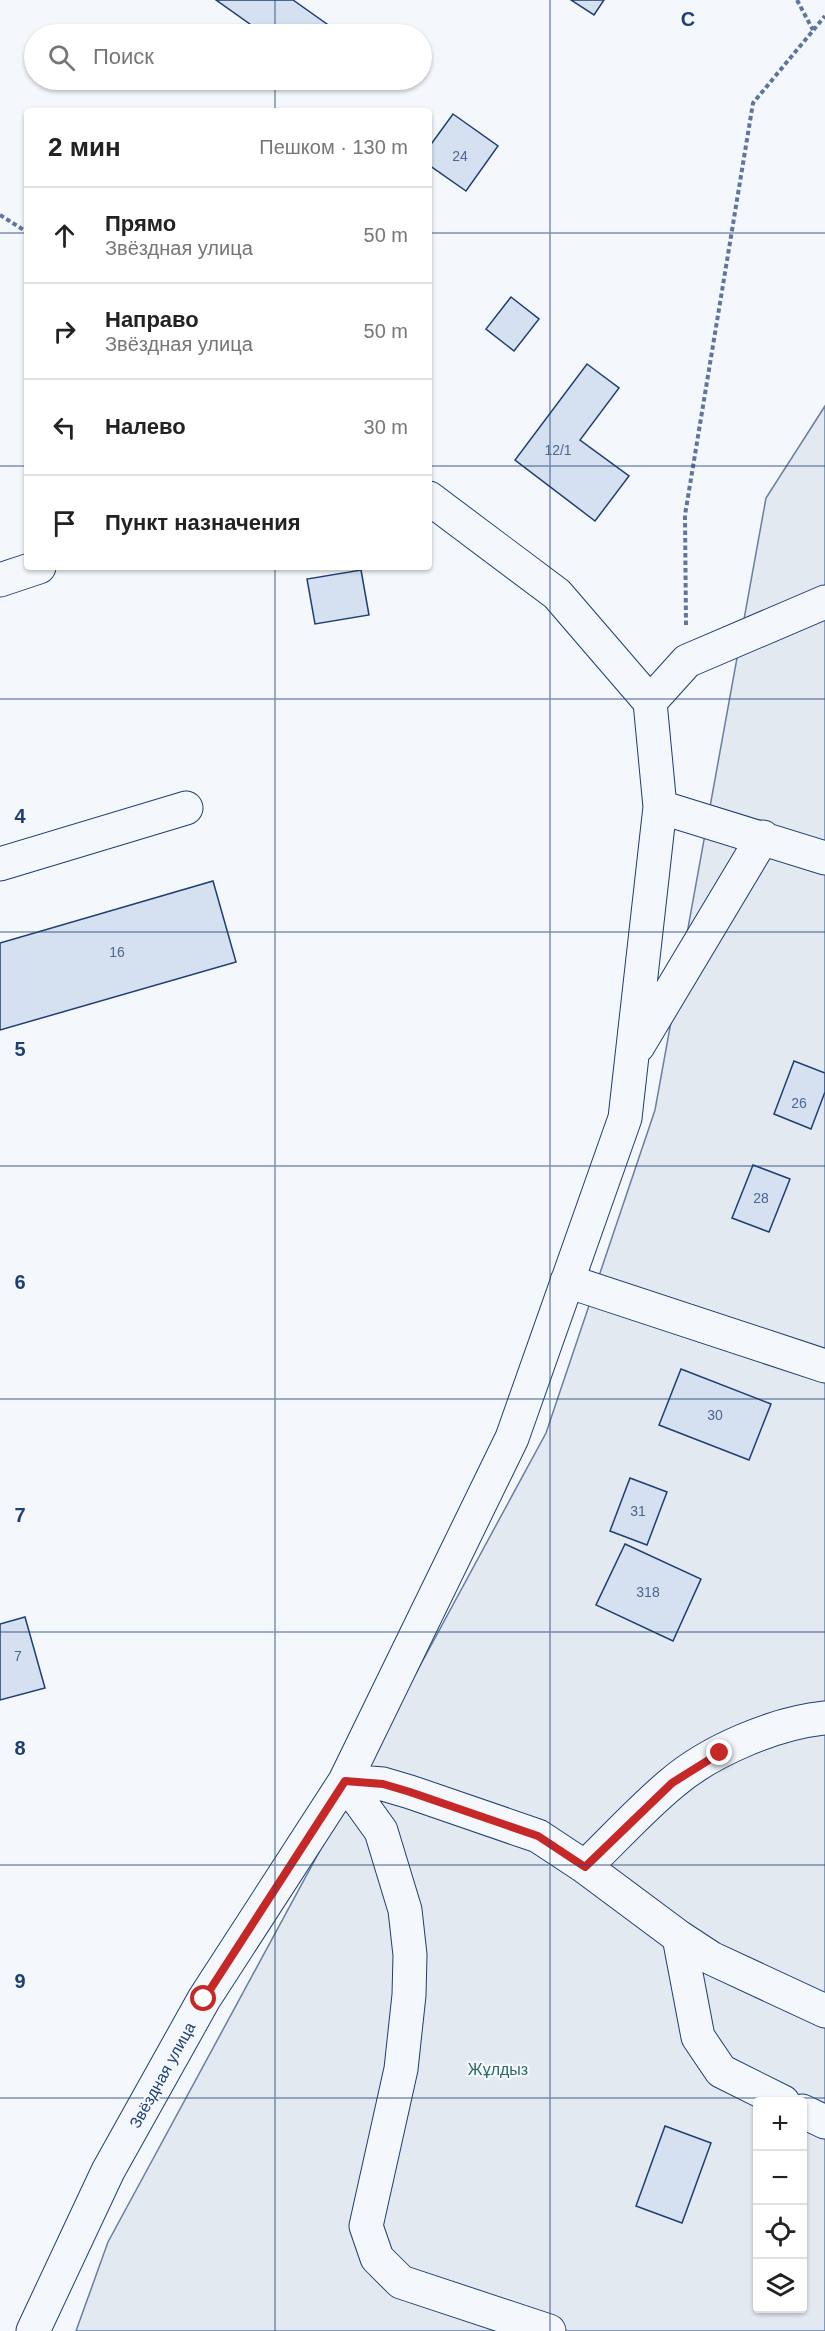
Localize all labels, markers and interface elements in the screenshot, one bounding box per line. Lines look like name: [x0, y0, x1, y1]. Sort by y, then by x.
text: C: [681, 8, 695, 30]
search box: [24, 24, 432, 90]
icon: search: [45, 41, 78, 74]
text: Поиск: [93, 44, 154, 69]
text: 2 мин: [48, 132, 121, 162]
text: Пешком · 130 m: [259, 136, 408, 158]
house number: 24: [452, 148, 468, 164]
text: Прямо: [105, 211, 176, 236]
icon: ahead: [48, 219, 81, 252]
text: 50 m: [364, 224, 408, 246]
text: Звёздная улица: [105, 237, 253, 259]
text: Направо: [105, 307, 199, 332]
icon: right: [48, 315, 81, 348]
text: 50 m: [364, 320, 408, 342]
text: Звёздная улица: [105, 333, 253, 355]
icon: left: [48, 411, 81, 444]
text: Налево: [105, 414, 186, 439]
text: 30 m: [364, 416, 408, 438]
house number: 12/1: [544, 442, 572, 458]
icon: arrive: [48, 507, 81, 540]
text: Пункт назначения: [105, 510, 301, 535]
text: 4: [14, 805, 26, 827]
house number: 16: [109, 944, 125, 960]
text: 5: [14, 1038, 26, 1060]
house number: 26: [791, 1095, 807, 1111]
house number: 28: [753, 1190, 769, 1206]
text: 6: [14, 1271, 26, 1293]
house number: 30: [707, 1407, 723, 1423]
house number: 31: [630, 1503, 646, 1519]
text: 7: [14, 1504, 26, 1526]
house number: 318: [636, 1584, 660, 1600]
house number: 7: [14, 1648, 22, 1664]
text: 8: [14, 1737, 26, 1759]
route end: [706, 1739, 732, 1765]
text: 9: [14, 1970, 26, 1992]
route start: [190, 1985, 216, 2011]
street label: Звёздная улица: [126, 2019, 199, 2131]
park label: Жұлдыз: [468, 2061, 528, 2078]
map controls: [753, 2097, 807, 2313]
button: +: [753, 2097, 807, 2151]
button: −: [753, 2151, 807, 2205]
button: locate: [753, 2205, 807, 2259]
button: layers: [753, 2259, 807, 2313]

